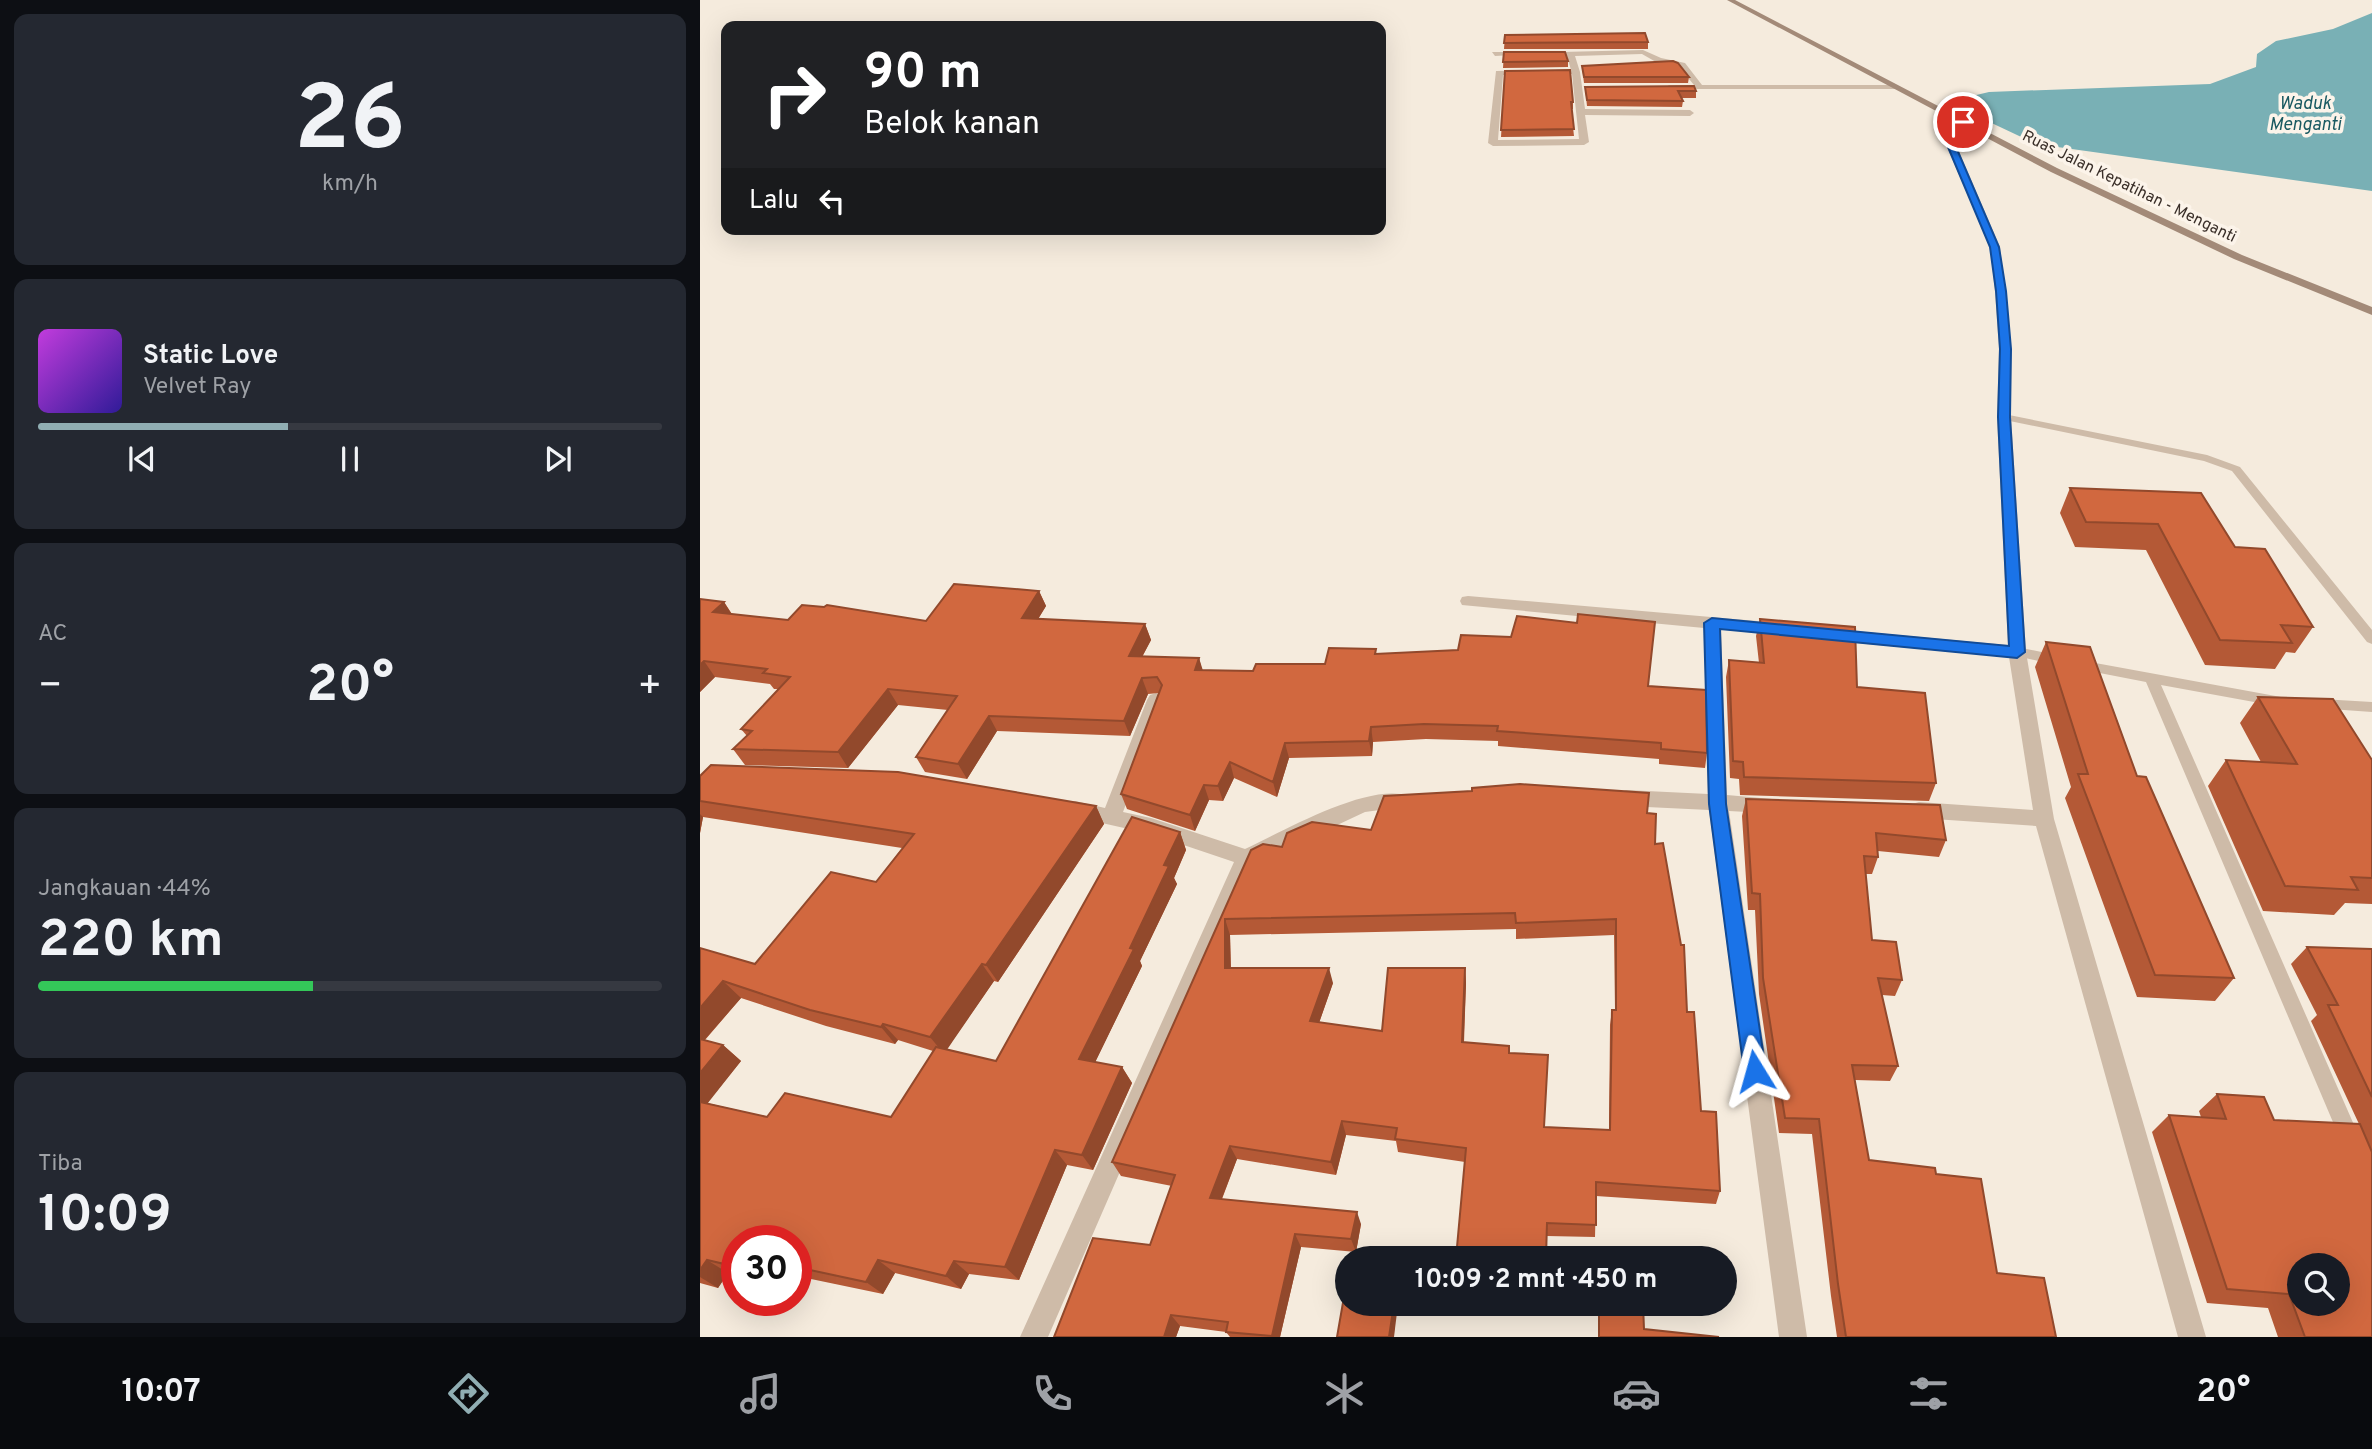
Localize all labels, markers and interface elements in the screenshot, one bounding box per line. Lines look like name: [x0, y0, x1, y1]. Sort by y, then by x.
text: 90 m: [864, 44, 982, 106]
icon: right: [749, 49, 840, 140]
text: 26: [294, 67, 406, 182]
pin: [1933, 92, 1993, 152]
water label: Waduk Menganti: [2269, 93, 2343, 137]
icon: arrive: [1944, 103, 1982, 141]
text: Belok kanan: [864, 105, 1040, 145]
street label: Ruas Jalan Kepatihan - Menganti: [2019, 126, 2239, 248]
text: km/h: [322, 170, 378, 199]
icon: left: [813, 182, 851, 220]
text: Lalu: [749, 185, 799, 218]
text: Static Love: [143, 340, 278, 373]
text: Velvet Ray: [143, 373, 251, 402]
icon: previous: [123, 440, 161, 478]
icon: pause: [331, 440, 369, 478]
icon: next: [539, 440, 577, 478]
text: AC: [38, 620, 67, 649]
text: 20°: [306, 654, 394, 720]
text: −: [38, 663, 63, 712]
text: +: [637, 663, 662, 712]
text: Jangkauan · 44%: [38, 875, 211, 904]
text: 220 km: [38, 909, 224, 975]
position arrow: [1718, 1034, 1792, 1108]
text: Tiba: [38, 1150, 83, 1179]
text: 10:09: [38, 1184, 172, 1250]
speed limit sign: 30: [721, 1225, 812, 1316]
map controls: [2287, 1253, 2350, 1316]
button: search: [2287, 1253, 2350, 1316]
text: 10:09 · 2 mnt · 450 m: [1415, 1264, 1657, 1297]
icon: directions: [444, 1369, 493, 1418]
icon: music: [736, 1369, 785, 1418]
icon: phone: [1028, 1369, 1077, 1418]
icon: climate: [1320, 1369, 1369, 1418]
icon: car: [1612, 1369, 1661, 1418]
icon: filters: [1904, 1369, 1953, 1418]
text: 10:07: [122, 1373, 201, 1413]
text: 20°: [2197, 1373, 2250, 1413]

